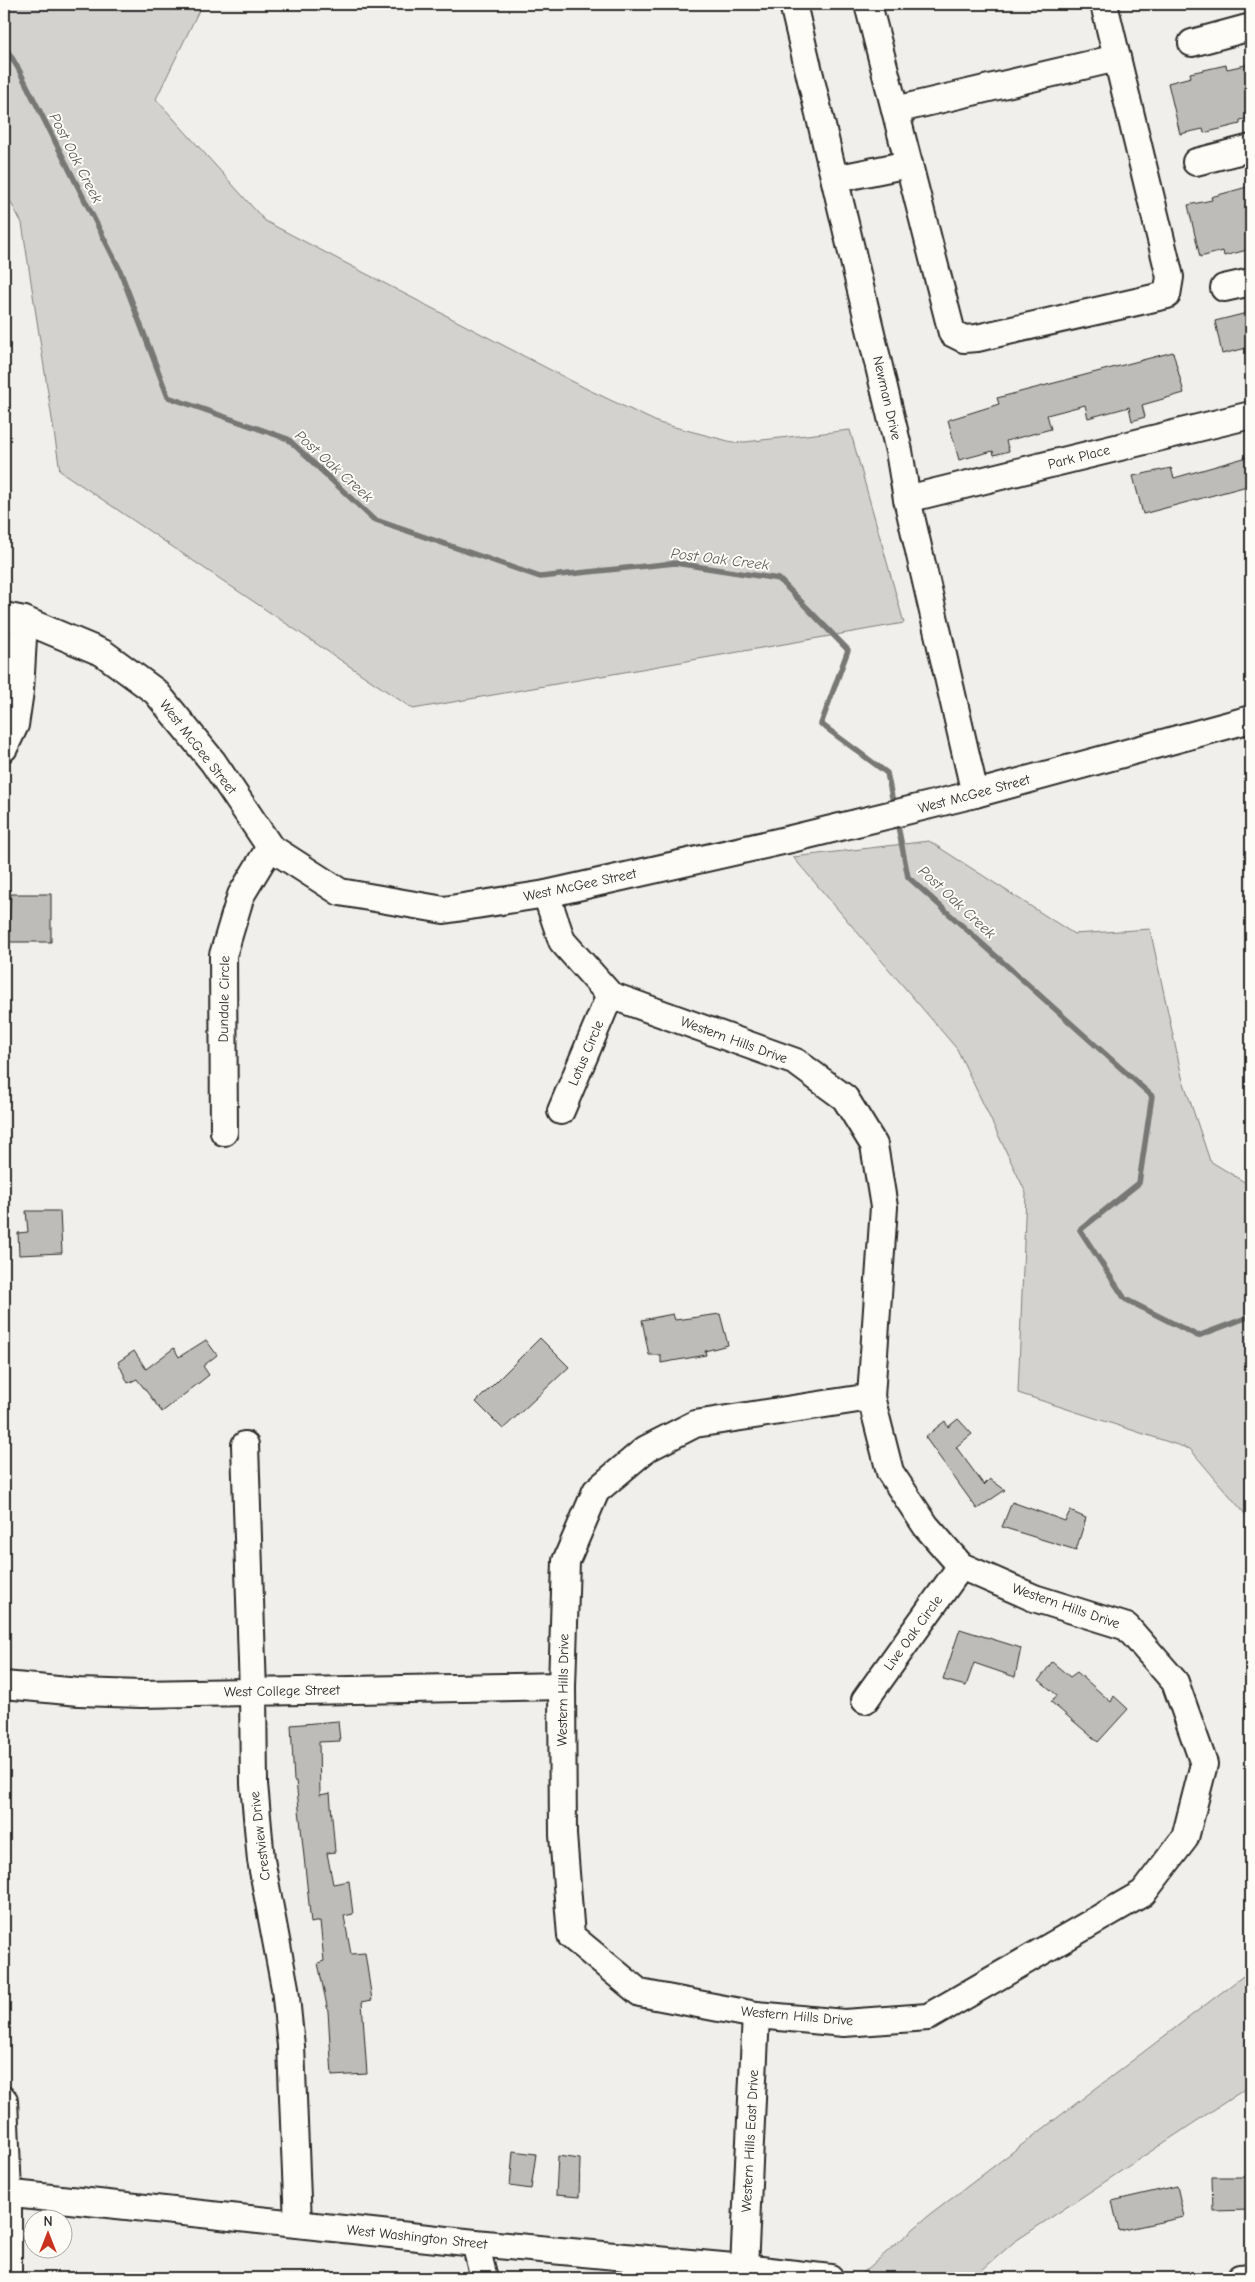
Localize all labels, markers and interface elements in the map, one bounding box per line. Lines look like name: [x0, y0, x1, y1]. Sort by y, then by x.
water label: Post Oak Creek: [46, 110, 107, 207]
street label: Newman Drive: [869, 354, 905, 442]
water label: Post Oak Creek: [291, 426, 377, 506]
street label: Park Place: [1046, 441, 1112, 473]
water label: Post Oak Creek: [670, 544, 771, 574]
street label: West McGee Street: [156, 696, 241, 798]
street label: West McGee Street: [916, 771, 1033, 817]
water label: Post Oak Creek: [915, 862, 1000, 943]
street label: West McGee Street: [522, 865, 639, 905]
street label: Dundale Circle: [215, 955, 233, 1043]
street label: Western Hills Drive: [678, 1013, 790, 1067]
street label: Lotus Circle: [565, 1018, 607, 1088]
street label: Western Hills Drive: [1010, 1580, 1122, 1632]
street label: Live Oak Circle: [880, 1592, 946, 1674]
street label: Western Hills Drive: [554, 1634, 572, 1746]
street label: West College Street: [224, 1681, 341, 1701]
street label: Crestview Drive: [246, 1790, 274, 1882]
street label: Western Hills Drive: [740, 2003, 854, 2029]
street label: Western Hills East Drive: [738, 2069, 762, 2213]
north arrow: [22, 2210, 72, 2260]
text: N: [43, 2213, 53, 2230]
street label: West Washington Street: [346, 2221, 489, 2253]

